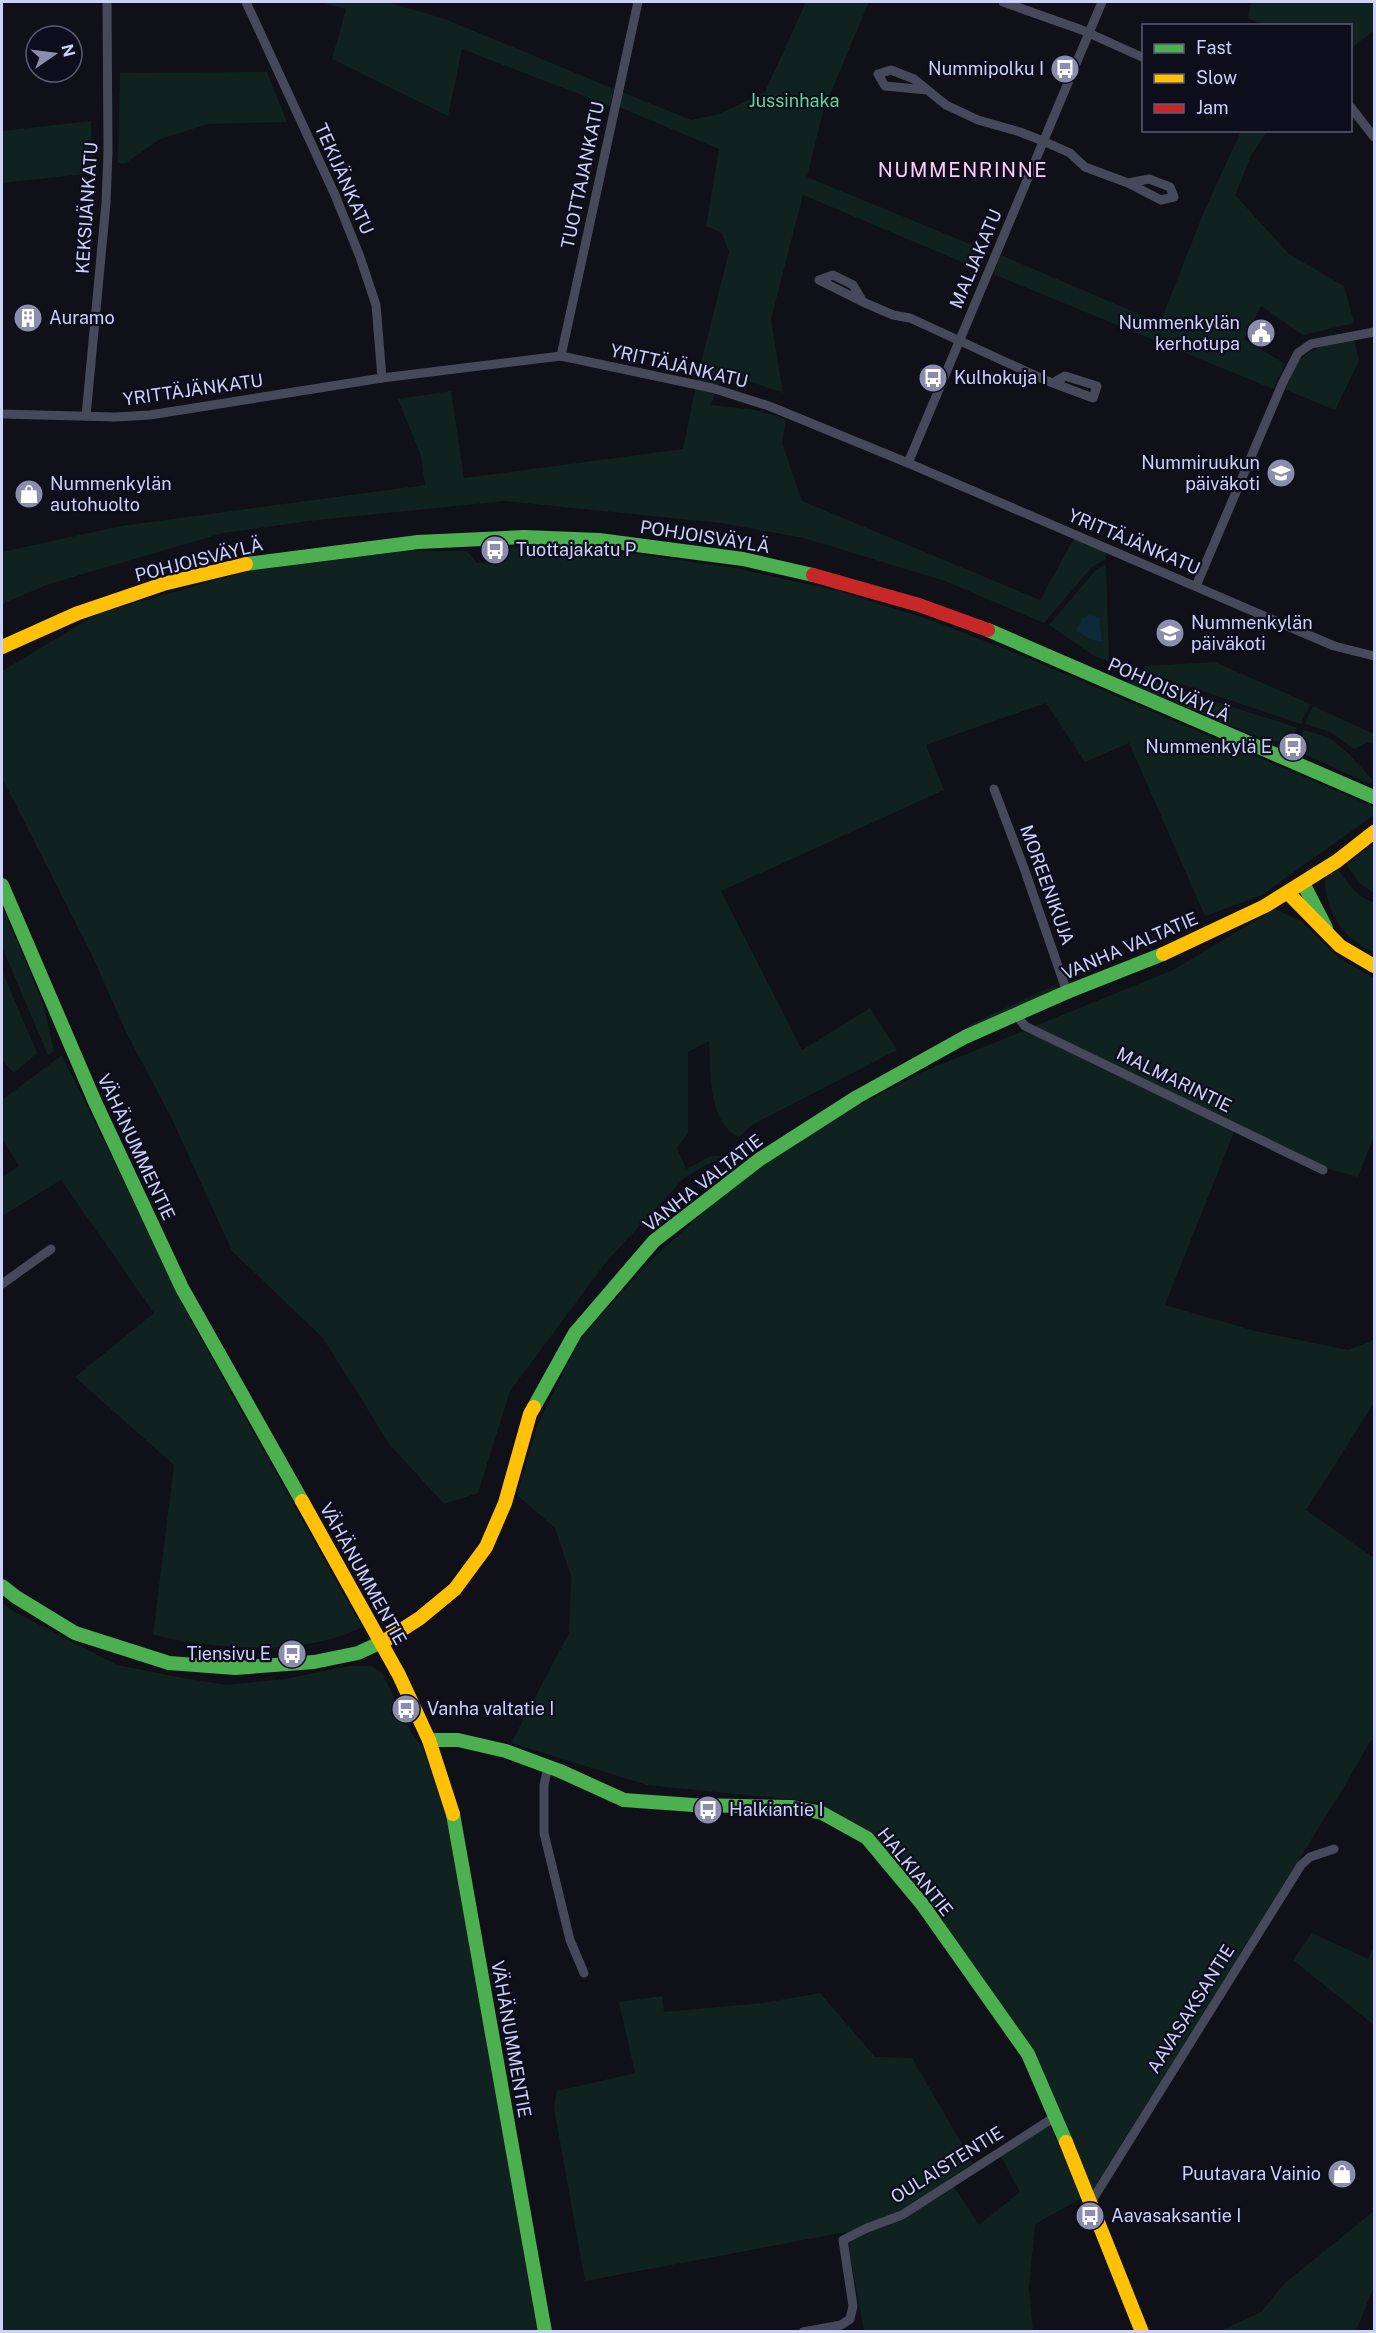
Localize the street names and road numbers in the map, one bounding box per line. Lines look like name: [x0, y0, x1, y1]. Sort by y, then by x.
street label: TUOTTAJANKATU: [557, 100, 608, 250]
street label: TEKIJÄNKATU: [311, 120, 379, 237]
street label: KEKSIJÄNKATU: [70, 141, 102, 275]
street label: MALJAKATU: [945, 206, 1006, 312]
street label: YRITTÄJÄNKATU: [608, 338, 750, 392]
street label: YRITTÄJÄNKATU: [121, 368, 264, 410]
street label: YRITTÄJÄNKATU: [1065, 503, 1204, 579]
street label: POHJOISVÄYLÄ: [639, 515, 772, 557]
street label: POHJOISVÄYLÄ: [132, 532, 265, 586]
street label: POHJOISVÄYLÄ: [1105, 652, 1234, 726]
street label: MOREENIKUJA: [1016, 822, 1079, 948]
street label: VANHA VALTATIE: [1059, 907, 1201, 984]
street label: MALMARINTIE: [1113, 1043, 1235, 1117]
street label: VÄHÄNUMMENTIE: [93, 1070, 181, 1223]
street label: VANHA VALTATIE: [639, 1129, 767, 1236]
street label: VÄHÄNUMMENTIE: [316, 1499, 412, 1648]
street label: HALKIANTIE: [873, 1823, 957, 1920]
street label: AAVASAKSANTIE: [1143, 1941, 1239, 2077]
street label: VÄHÄNUMMENTIE: [487, 1959, 537, 2119]
street label: OULAISTENTIE: [887, 2122, 1007, 2207]

